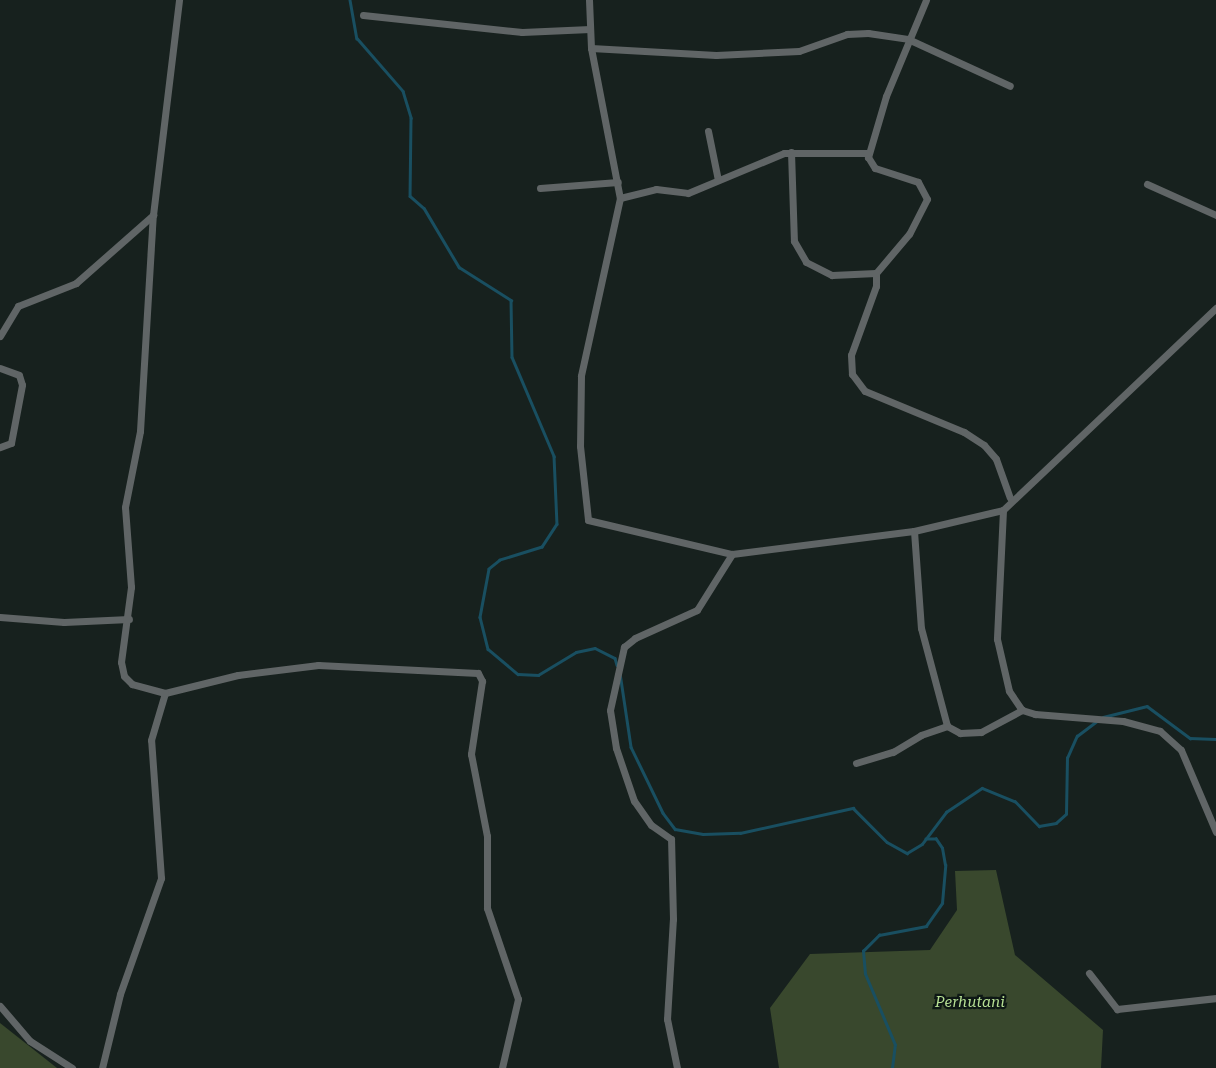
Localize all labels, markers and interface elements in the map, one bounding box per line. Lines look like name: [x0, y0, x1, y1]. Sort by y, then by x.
park label: Perhutani: [935, 994, 1005, 1012]

